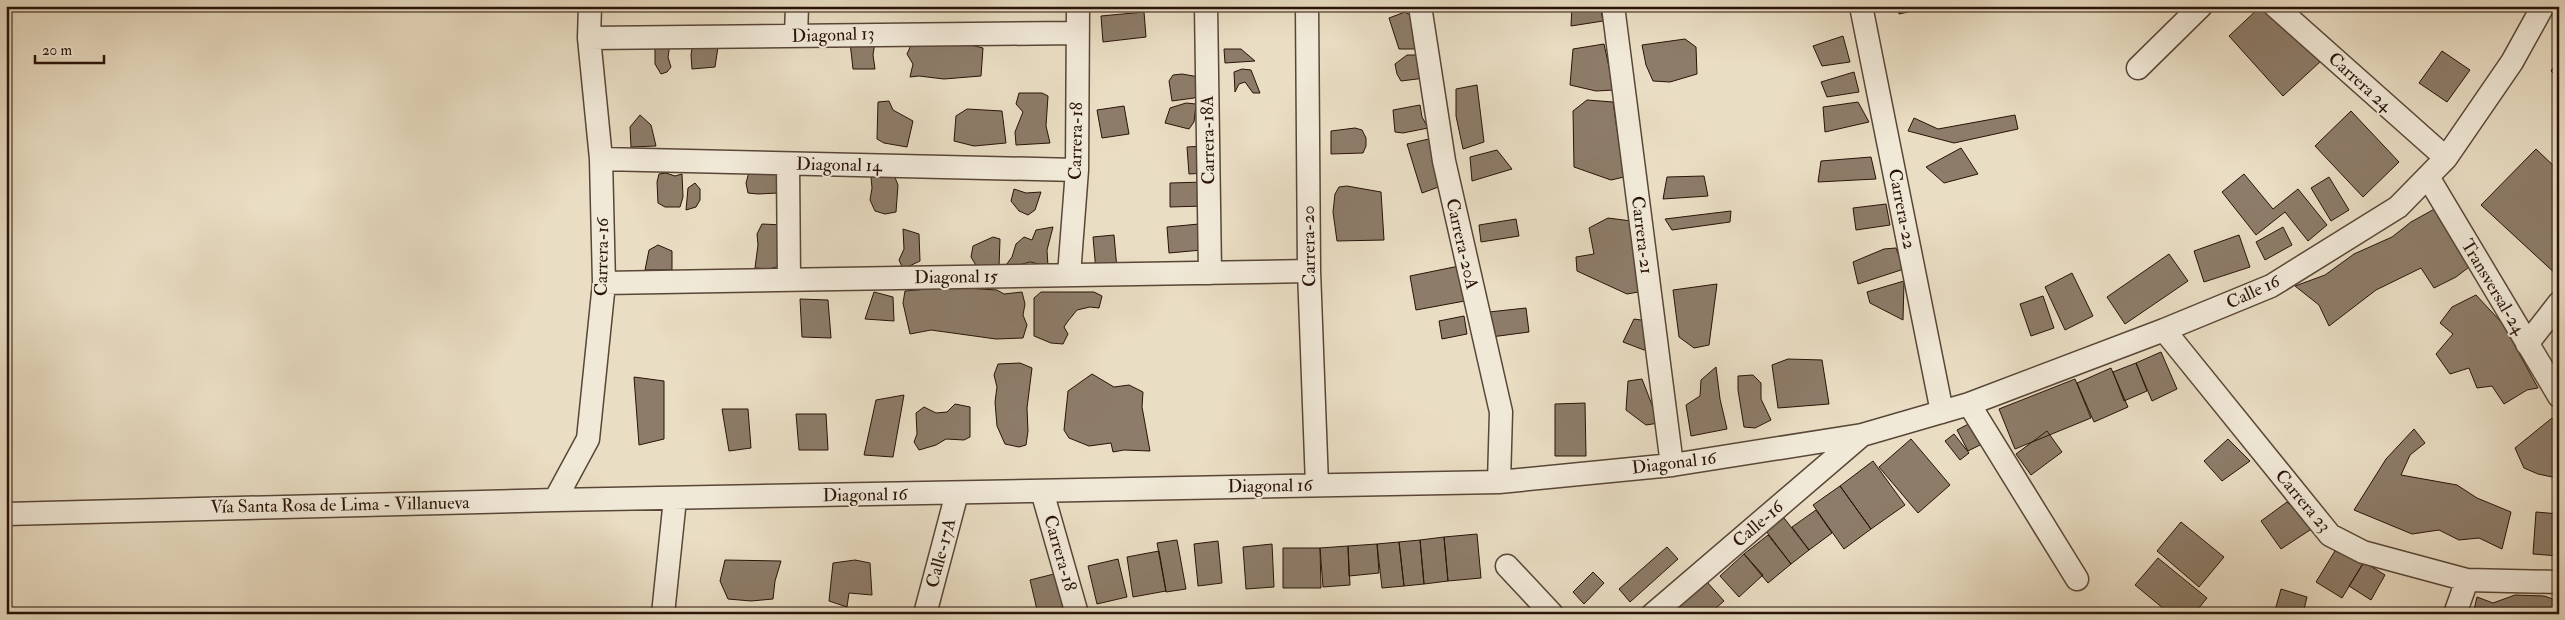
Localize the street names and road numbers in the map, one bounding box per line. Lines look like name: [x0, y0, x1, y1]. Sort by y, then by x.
street label: Diagonal 13: [791, 22, 875, 48]
street label: Carrera 24: [2323, 47, 2398, 118]
street label: Carrera-18A: [1196, 95, 1220, 185]
street label: Carrera-18: [1064, 102, 1088, 180]
street label: Diagonal 14: [796, 153, 883, 177]
street label: Carrera-22: [1883, 167, 1921, 251]
street label: Carrera-21: [1626, 195, 1658, 275]
street label: Carrera-20A: [1440, 196, 1484, 292]
street label: Carrera-20: [1297, 205, 1321, 287]
street label: Carrera-16: [590, 217, 614, 296]
street label: Transversal-24: [2455, 235, 2531, 340]
street label: Diagonal 15: [914, 265, 998, 289]
street label: Calle 16: [2223, 269, 2284, 314]
street label: Diagonal 16: [1630, 446, 1718, 480]
street label: Carrera 23: [2270, 465, 2336, 537]
street label: Diagonal 16: [1227, 474, 1314, 498]
street label: Diagonal 16: [822, 483, 909, 507]
street label: Vía Santa Rosa de Lima - Villanueva: [210, 491, 470, 519]
street label: Calle-16: [1728, 495, 1789, 552]
street label: Carrera-18: [1038, 512, 1082, 594]
street label: Calle-17A: [921, 515, 961, 590]

